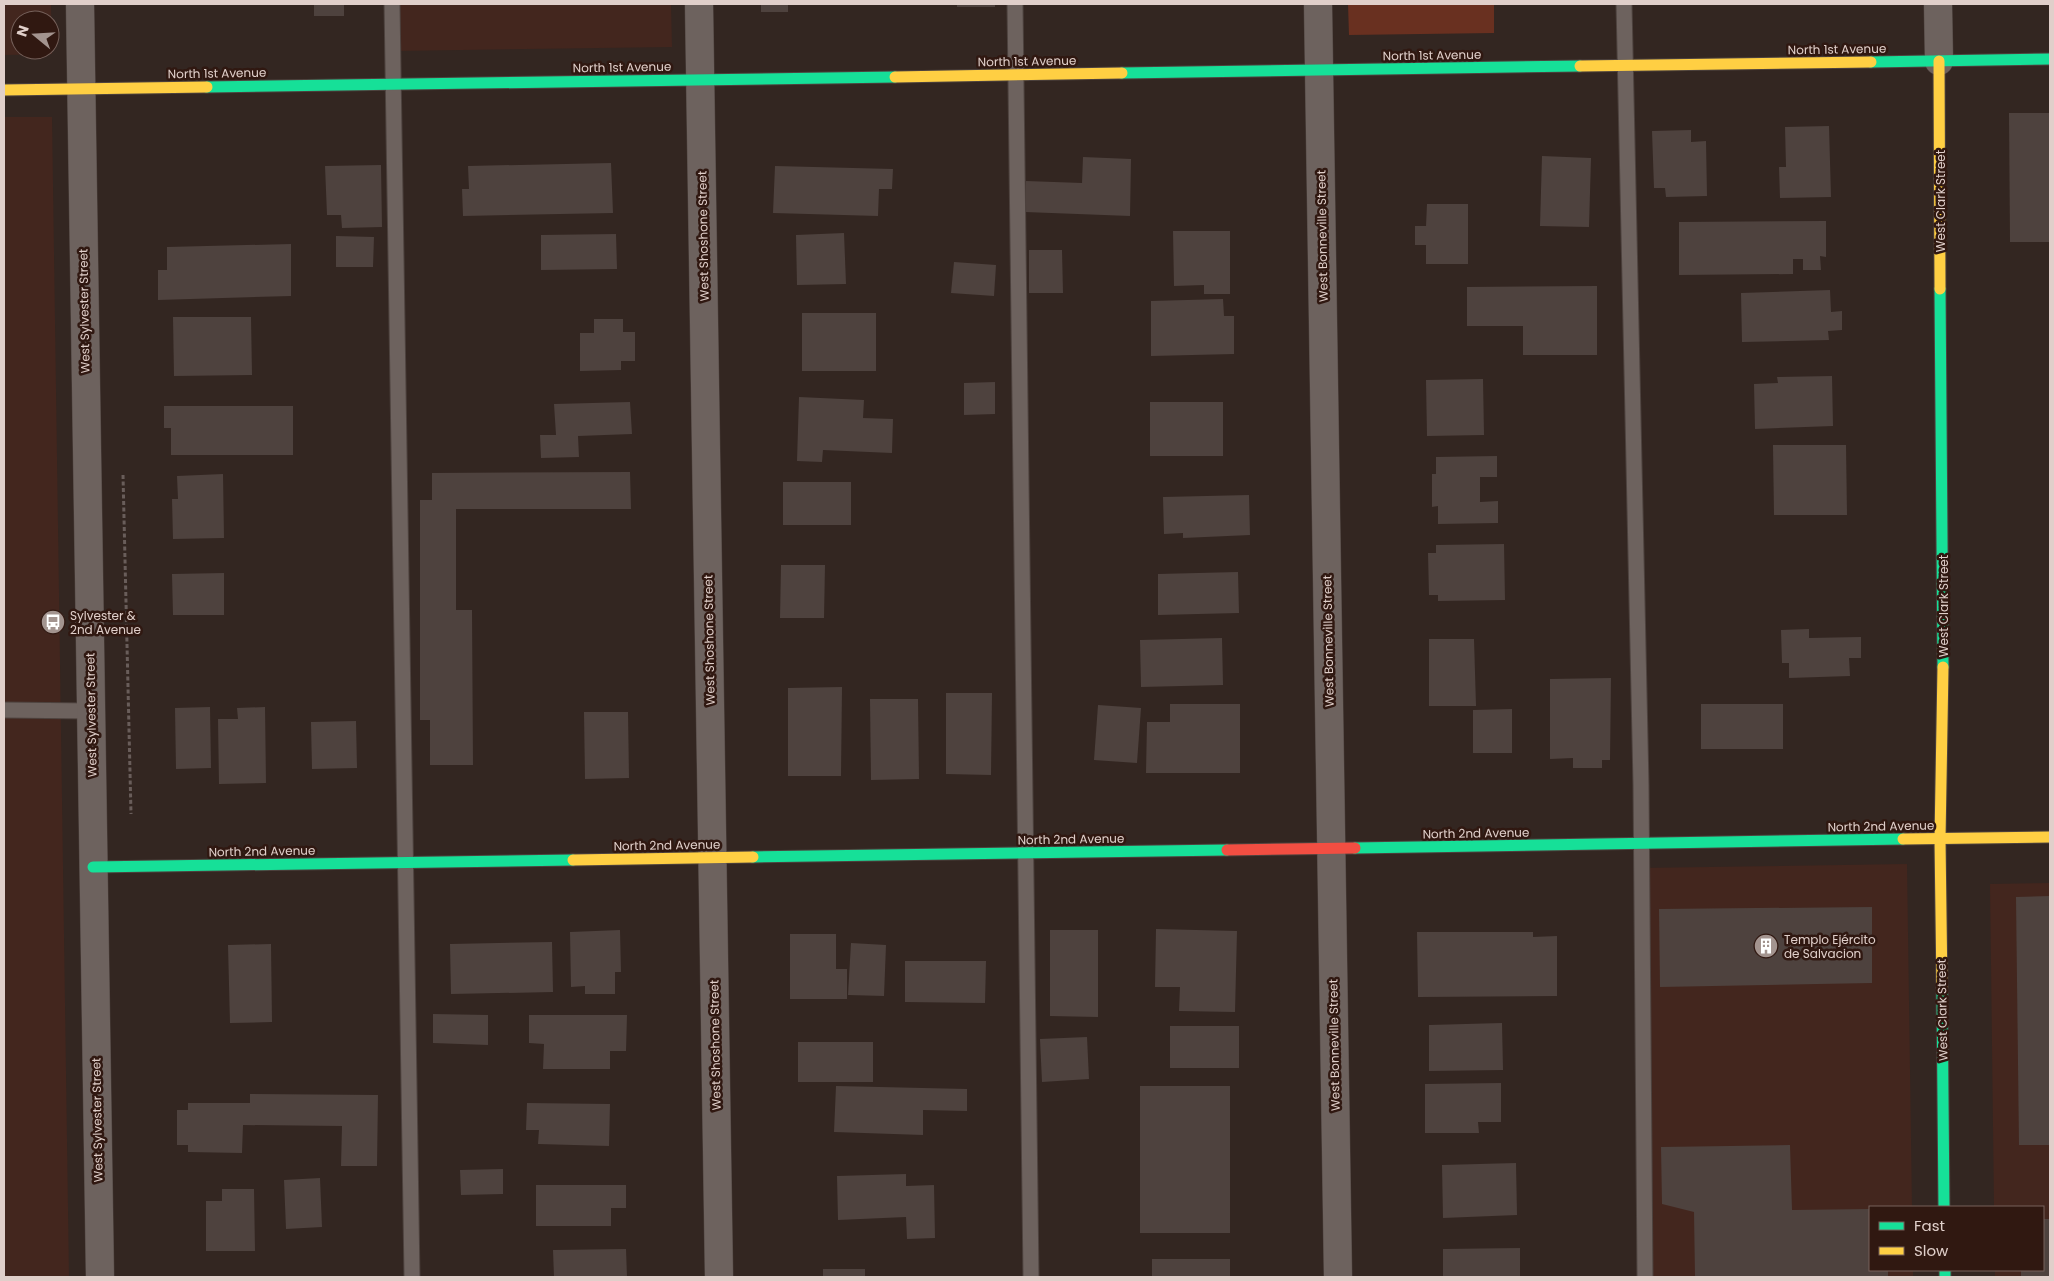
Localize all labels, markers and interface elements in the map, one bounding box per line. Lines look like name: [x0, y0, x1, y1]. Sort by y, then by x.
north arrow: [10, 10, 60, 60]
text: N: [11, 23, 34, 39]
street label: North 1st Avenue: [1788, 40, 1886, 58]
street label: North 1st Avenue: [1383, 46, 1481, 64]
street label: North 1st Avenue: [978, 52, 1076, 70]
street label: North 1st Avenue: [573, 58, 671, 76]
street label: North 1st Avenue: [168, 64, 266, 82]
street label: West Clark Street: [1932, 150, 1949, 252]
street label: West Bonneville Street: [1312, 170, 1332, 302]
street label: West Shoshone Street: [693, 171, 713, 301]
street label: West Sylvester Street: [74, 248, 94, 374]
street label: West Clark Street: [1935, 555, 1952, 657]
street label: West Shoshone Street: [699, 575, 719, 705]
street label: West Bonneville Street: [1318, 575, 1338, 707]
place label: Sylvester & 2nd Avenue: [70, 607, 141, 638]
bus stop icon: Sylvester & 2nd Avenue: [40, 609, 66, 635]
street label: West Sylvester Street: [81, 652, 101, 778]
street label: North 2nd Avenue: [1827, 817, 1935, 835]
street label: North 2nd Avenue: [1422, 824, 1530, 842]
street label: North 2nd Avenue: [1017, 830, 1125, 848]
street label: North 2nd Avenue: [613, 836, 721, 854]
street label: North 2nd Avenue: [208, 842, 316, 860]
place label: Templo Ejército de Salvacion: [1784, 931, 1876, 962]
building icon: Templo Ejército de Salvacion: [1753, 933, 1779, 959]
street label: West Clark Street: [1933, 959, 1951, 1061]
street label: West Bonneville Street: [1324, 979, 1344, 1111]
street label: West Shoshone Street: [705, 980, 725, 1110]
street label: West Sylvester Street: [87, 1057, 107, 1183]
legend: [1869, 1206, 2044, 1271]
text: Fast: [1914, 1215, 1945, 1236]
text: Slow: [1914, 1240, 1949, 1261]

